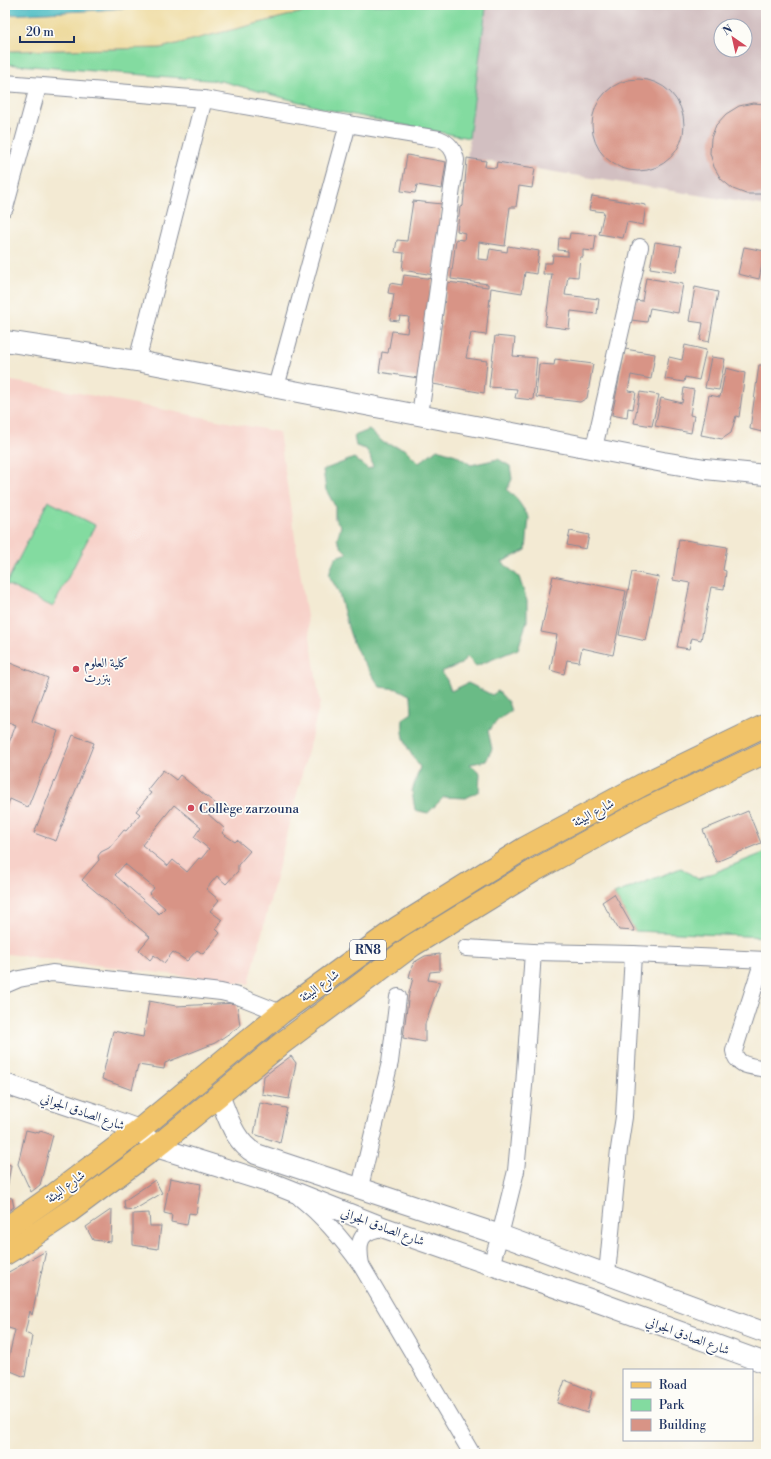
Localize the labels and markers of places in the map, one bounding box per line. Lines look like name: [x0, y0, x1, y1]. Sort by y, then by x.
place label: كلية العلوم بنزرت: [84, 655, 128, 686]
marker: كلية العلوم بنزرت: [71, 664, 81, 674]
place label: Collège zarzouna: [199, 801, 299, 817]
marker: Collège zarzouna: [186, 803, 196, 813]

